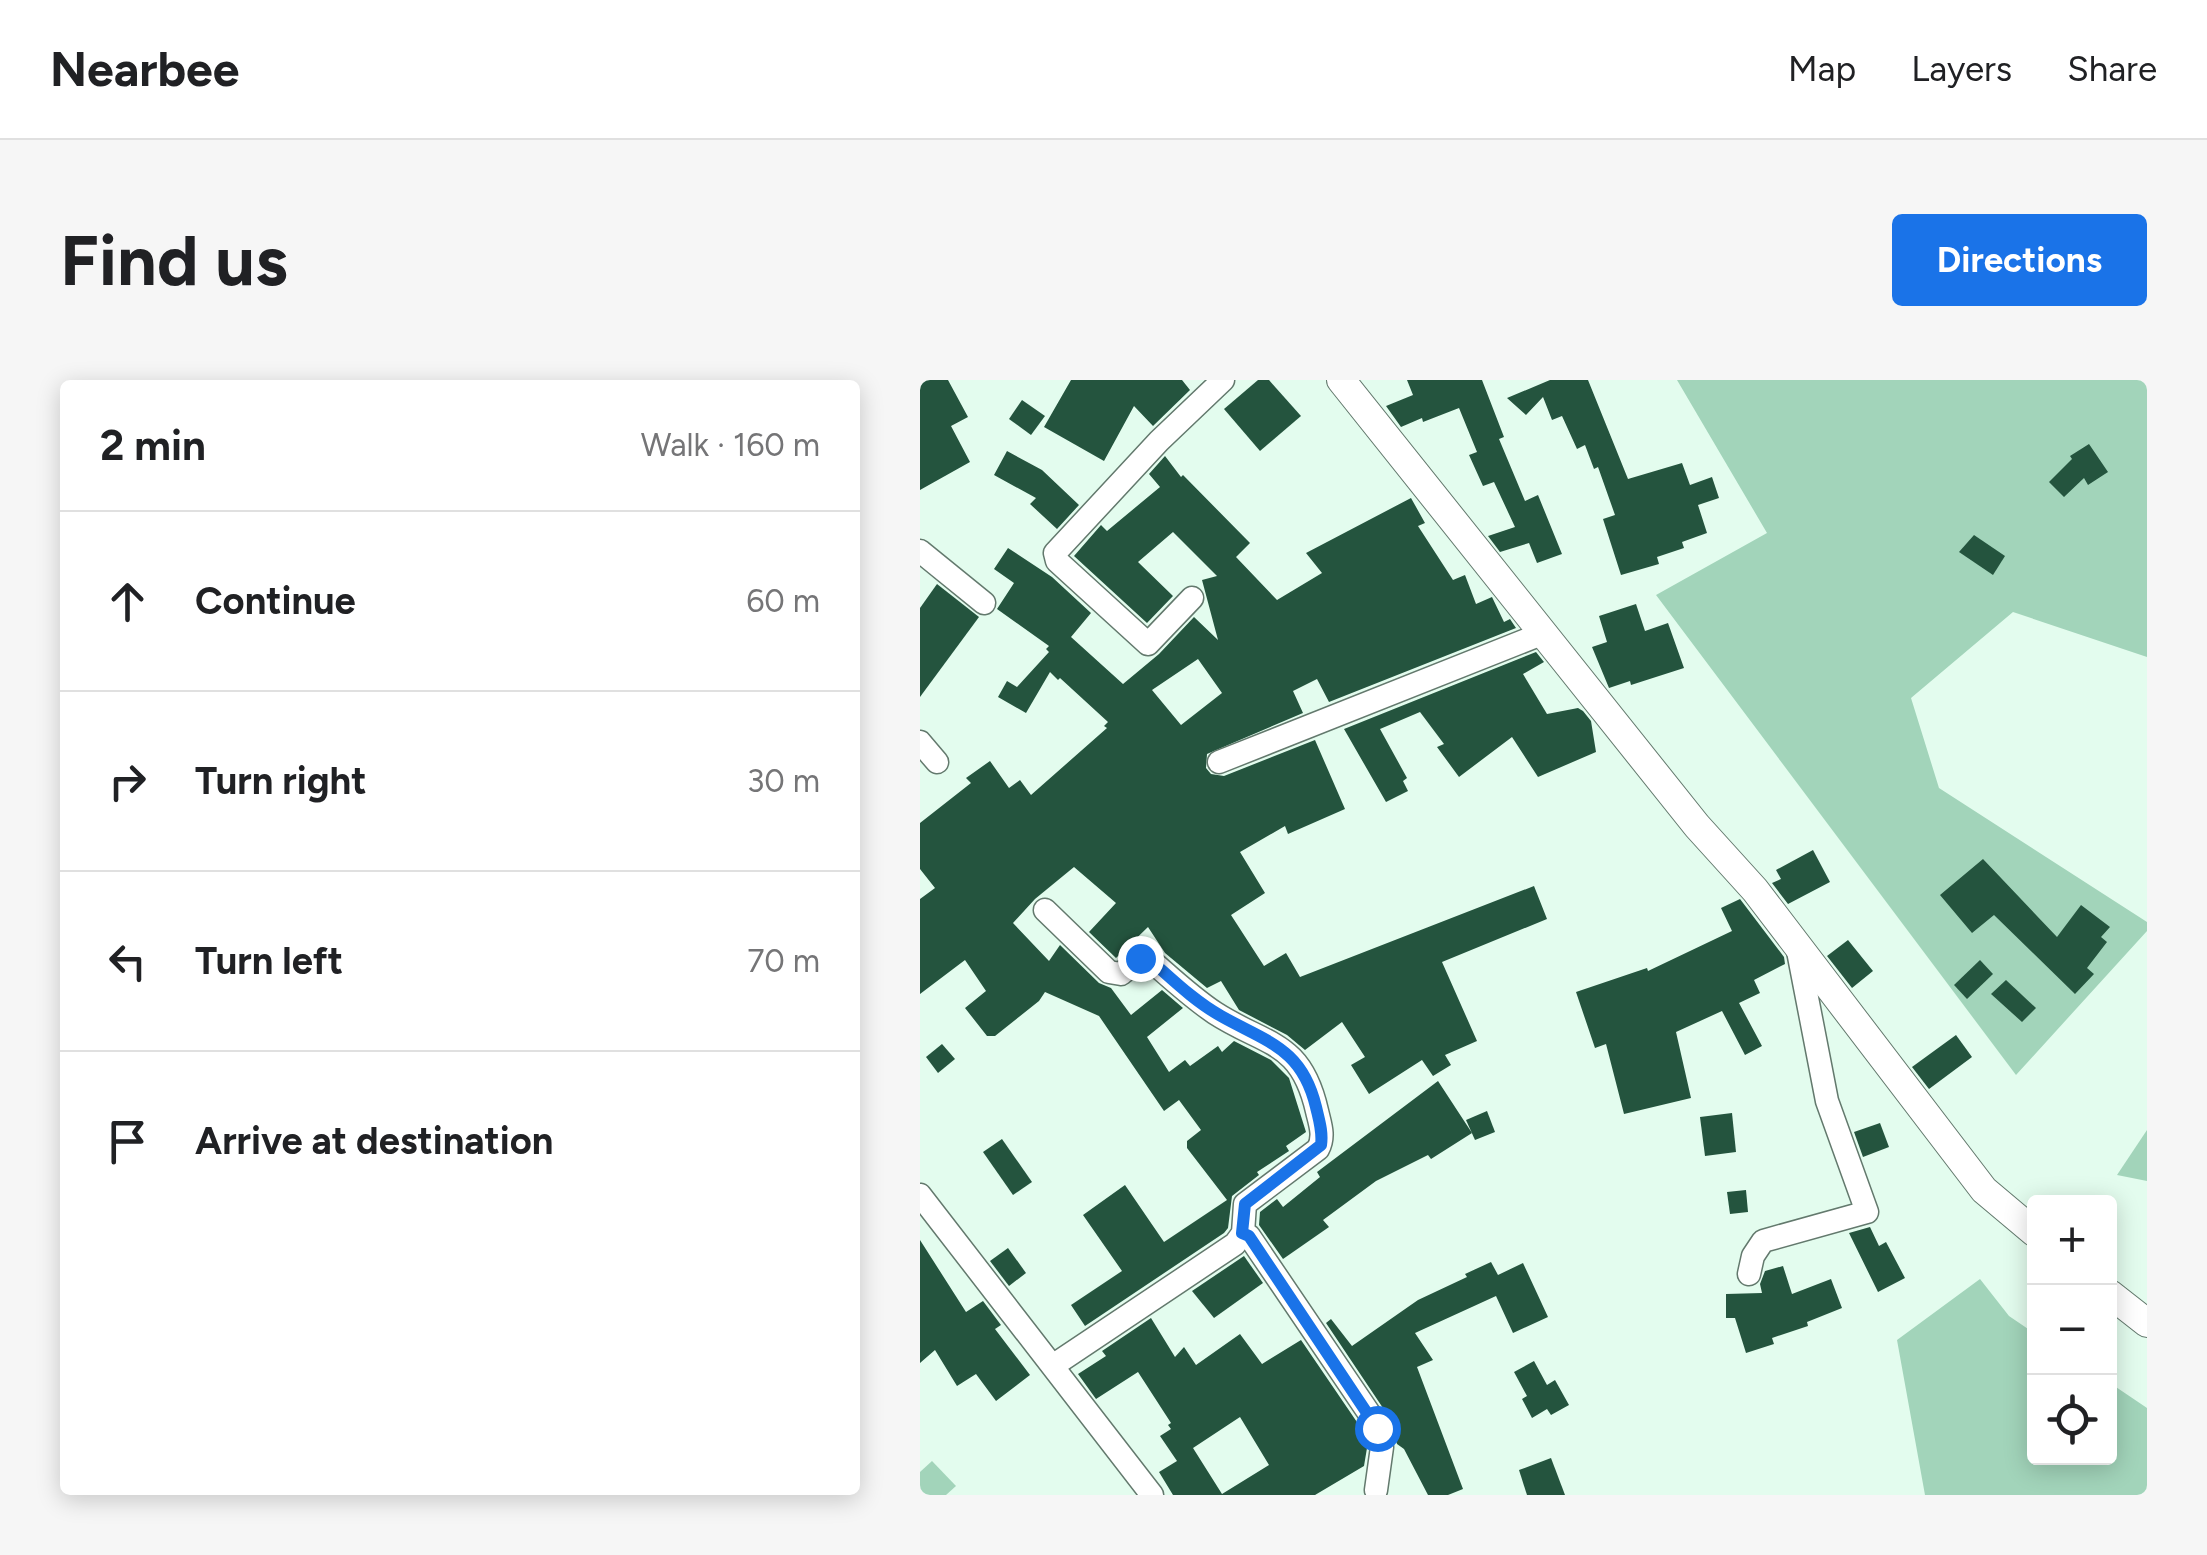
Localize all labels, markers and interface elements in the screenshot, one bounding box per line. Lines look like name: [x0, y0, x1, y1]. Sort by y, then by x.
text: Nearbee: [50, 40, 239, 98]
text: Map: [1788, 48, 1856, 90]
text: Layers: [1911, 48, 2012, 90]
text: Share: [2067, 48, 2157, 90]
button: Directions: [1892, 214, 2147, 306]
text: Find us: [60, 218, 288, 303]
text: 2 min: [100, 420, 206, 471]
text: Walk · 160 m: [641, 426, 820, 464]
icon: ahead: [100, 574, 155, 629]
text: Continue: [195, 578, 356, 624]
text: 60 m: [746, 582, 820, 620]
icon: right: [100, 754, 155, 809]
text: Turn right: [195, 758, 367, 804]
text: 30 m: [747, 762, 820, 800]
icon: left: [100, 934, 155, 989]
route end: [1118, 936, 1164, 982]
text: Turn left: [195, 938, 343, 984]
text: 70 m: [747, 942, 820, 980]
icon: arrive: [100, 1114, 155, 1169]
text: Arrive at destination: [195, 1118, 553, 1164]
map controls: [2027, 1195, 2117, 1465]
button: +: [2027, 1195, 2117, 1285]
button: −: [2027, 1285, 2117, 1375]
button: locate: [2027, 1375, 2117, 1465]
route start: [1355, 1406, 1401, 1452]

